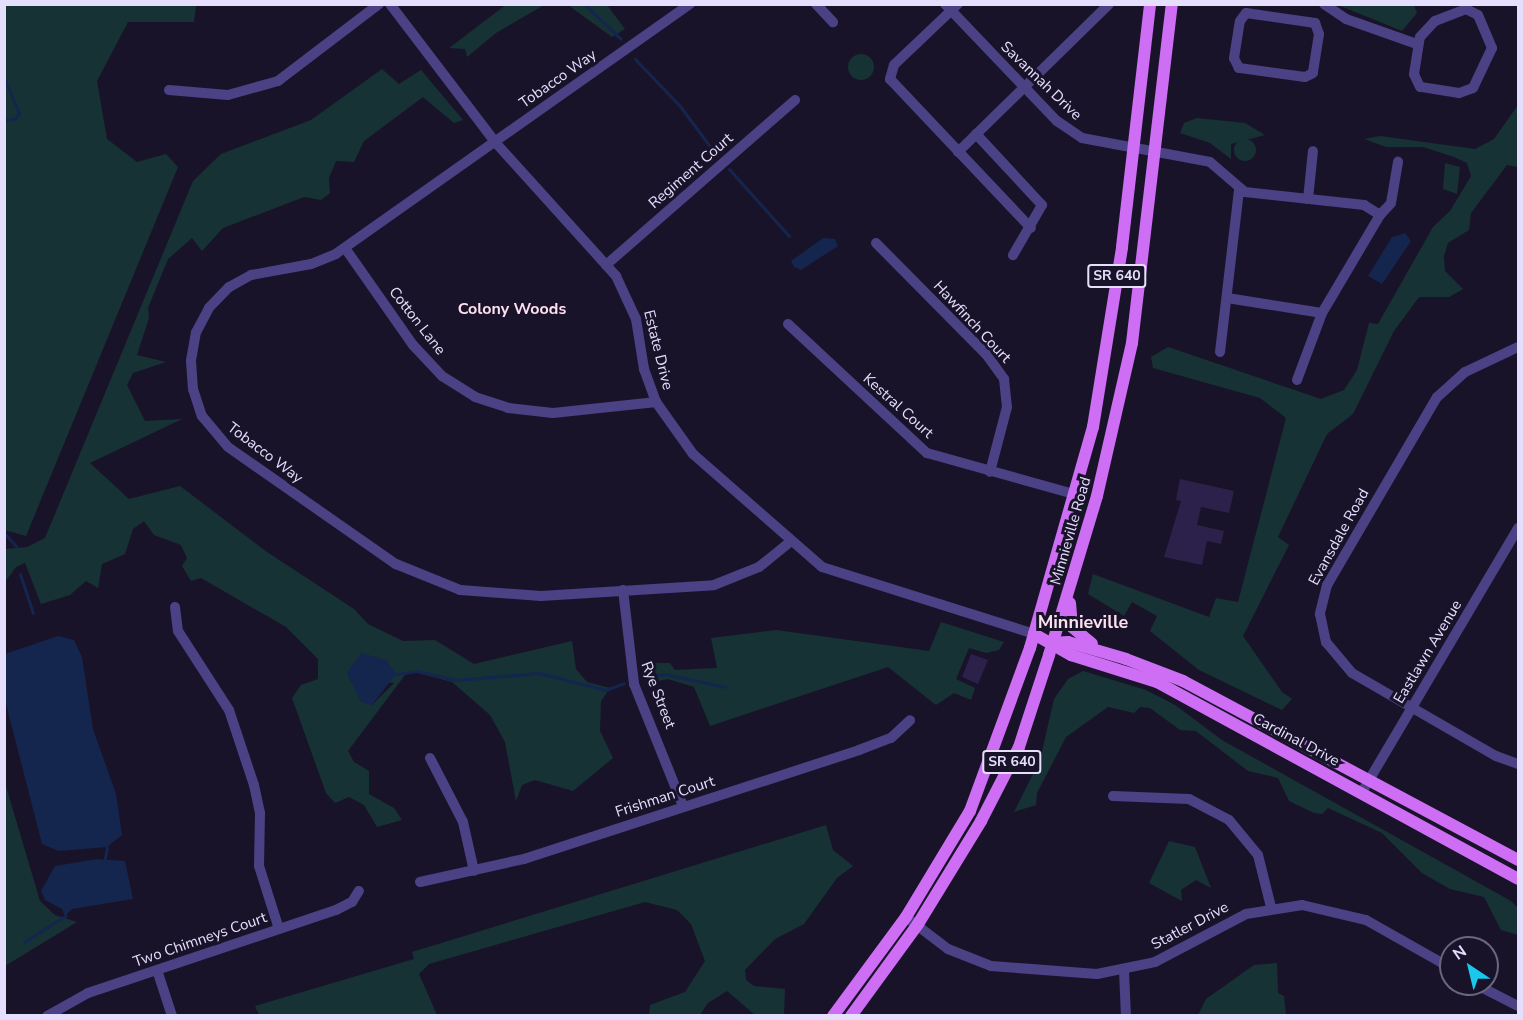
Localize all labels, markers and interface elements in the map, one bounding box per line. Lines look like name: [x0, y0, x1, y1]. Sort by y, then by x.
street label: Savannah Drive: [997, 38, 1085, 124]
street label: Tobacco Way: [516, 46, 600, 112]
street label: Regiment Court: [645, 129, 737, 213]
road number: SR 640: [1087, 265, 1147, 287]
street label: Hawfinch Court: [929, 277, 1015, 367]
street label: Cotton Lane: [385, 283, 449, 359]
district label: Colony Woods: [458, 299, 566, 319]
street label: Estate Drive: [639, 308, 677, 392]
street label: Kestral Court: [859, 370, 937, 442]
street label: Tobacco Way: [224, 419, 306, 487]
street label: Minnieville Road: [1047, 475, 1095, 587]
street label: Evansdale Road: [1305, 486, 1373, 588]
street label: Eastlawn Avenue: [1390, 597, 1466, 707]
district label: Minnieville: [1038, 611, 1128, 633]
street label: Rye Street: [637, 659, 679, 731]
street label: Cardinal Drive: [1250, 710, 1342, 770]
road number: SR 640: [982, 751, 1042, 773]
street label: Frishman Court: [613, 773, 717, 821]
street label: Statler Drive: [1148, 898, 1232, 954]
street label: Two Chimneys Court: [131, 909, 269, 971]
north arrow: [1439, 936, 1499, 996]
text: N: [1449, 940, 1471, 965]

